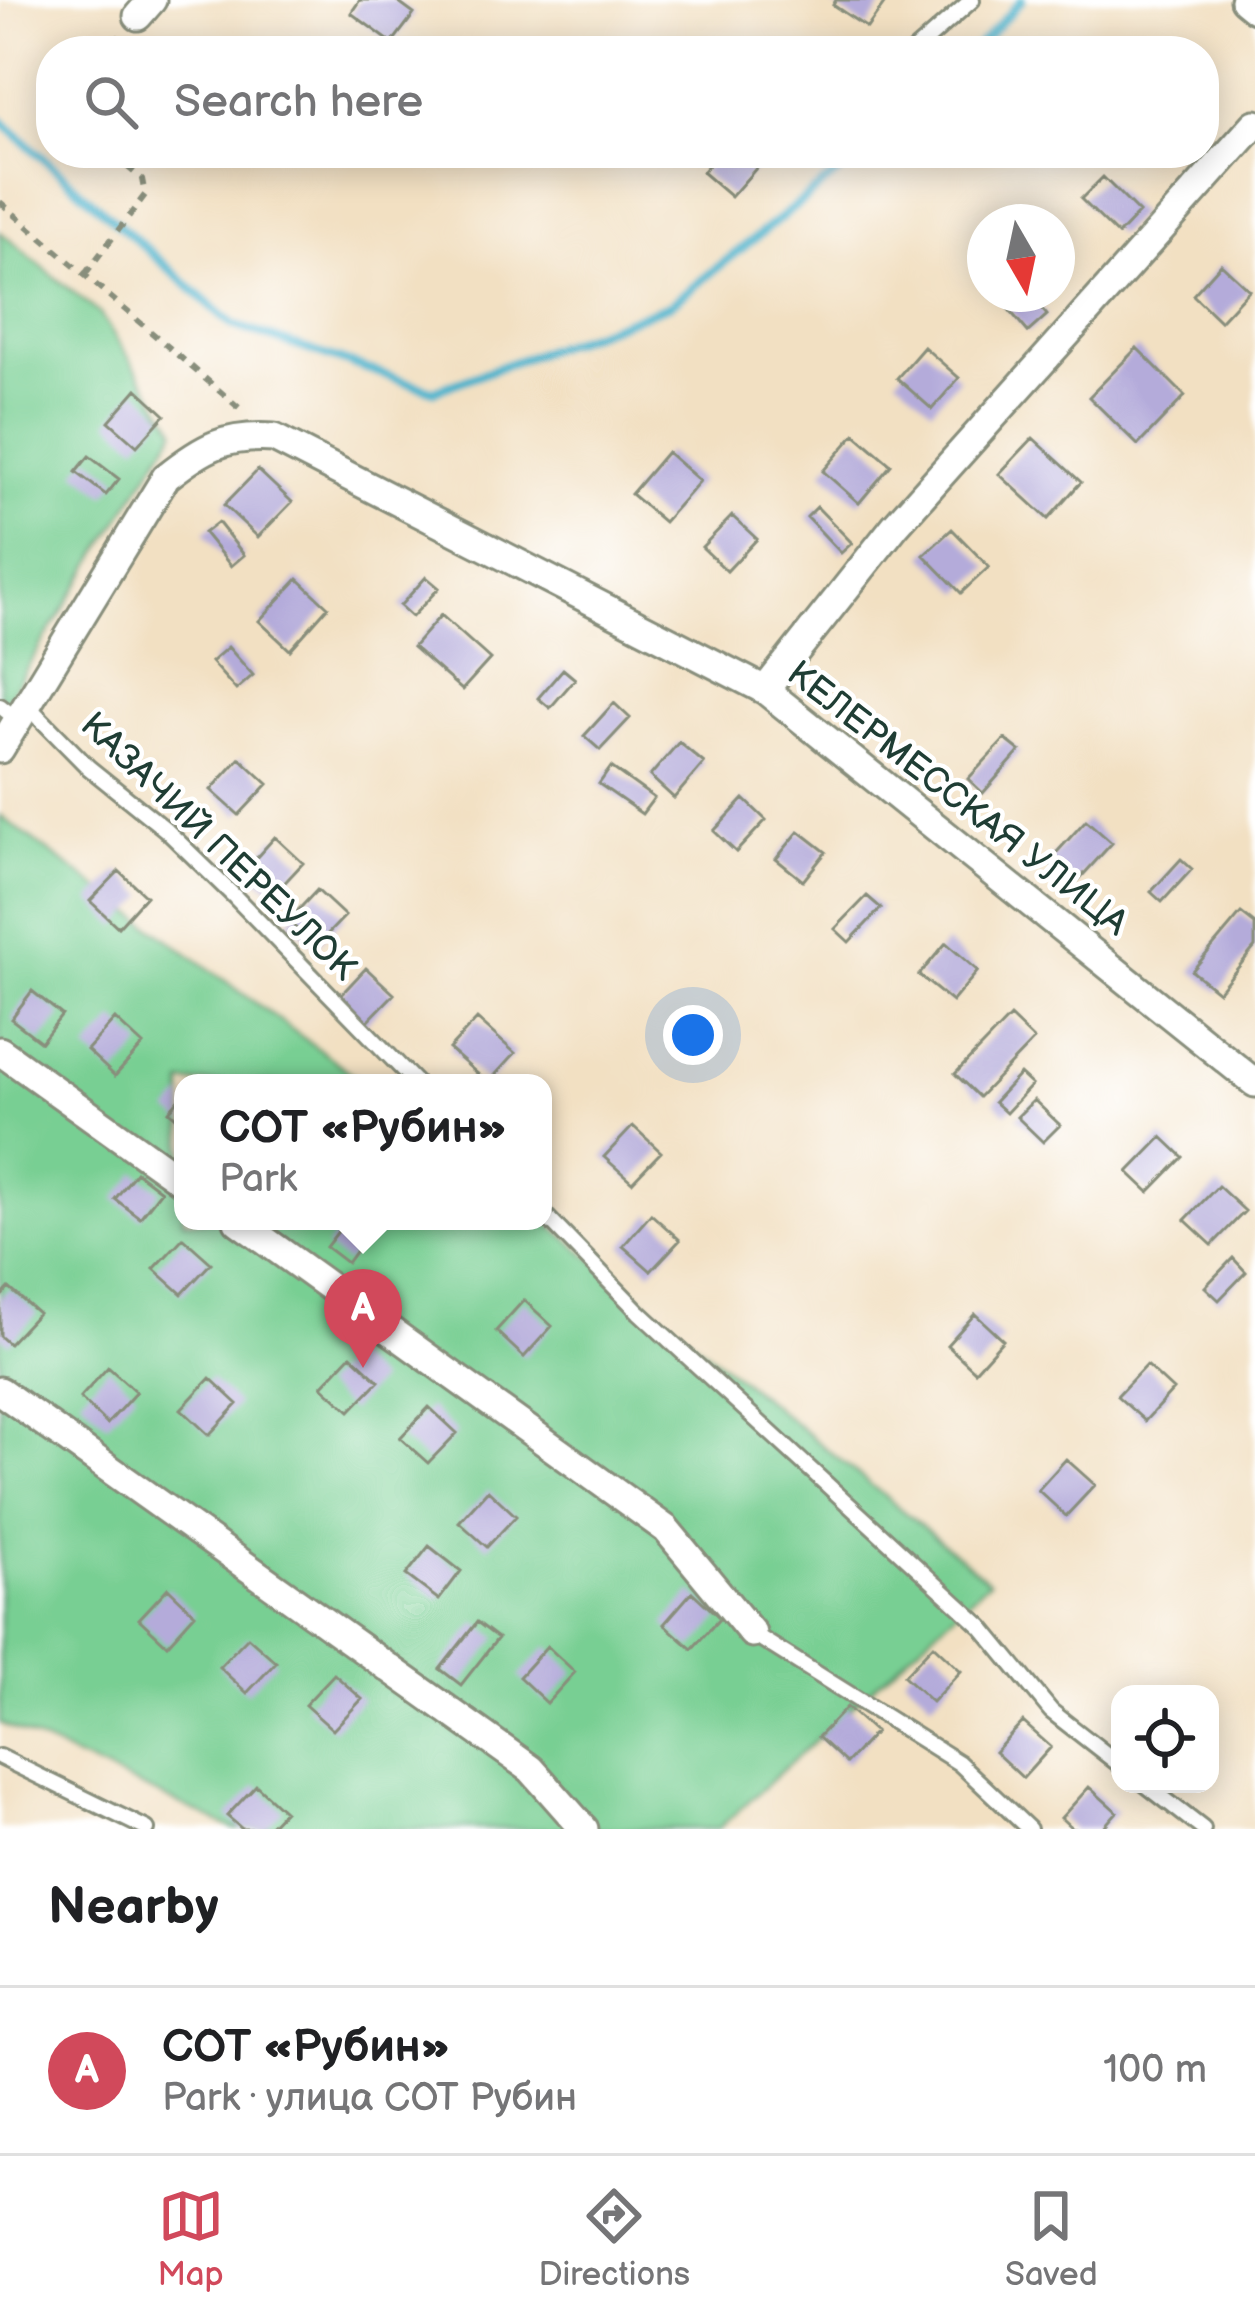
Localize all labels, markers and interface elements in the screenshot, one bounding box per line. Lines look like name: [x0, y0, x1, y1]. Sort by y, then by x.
search box: [36, 36, 1219, 168]
icon: search: [78, 69, 144, 135]
text: Search here: [174, 75, 423, 130]
north arrow: [967, 204, 1075, 312]
street label: КЕЛЕРМЕССКАЯ УЛИЦА: [778, 653, 1136, 945]
street label: КАЗАЧИЙ ПЕРЕУЛОК: [71, 704, 365, 990]
your location: [663, 1005, 723, 1065]
popup: [174, 1074, 552, 1230]
text: СОТ «Рубин»: [219, 1101, 507, 1156]
text: Park: [219, 1156, 297, 1203]
pin: A: [324, 1269, 402, 1368]
map controls: [1111, 1685, 1219, 1793]
button: locate: [1111, 1685, 1219, 1793]
text: Nearby: [48, 1877, 219, 1938]
text: СОТ «Рубин»: [162, 2020, 450, 2075]
text: A: [75, 2047, 99, 2094]
text: 100 m: [1103, 2047, 1207, 2094]
text: Park · улица СОТ Рубин: [162, 2075, 577, 2122]
tab: Map: [157, 2183, 224, 2295]
tab: Directions: [538, 2183, 690, 2295]
tab: Saved: [1005, 2183, 1098, 2295]

